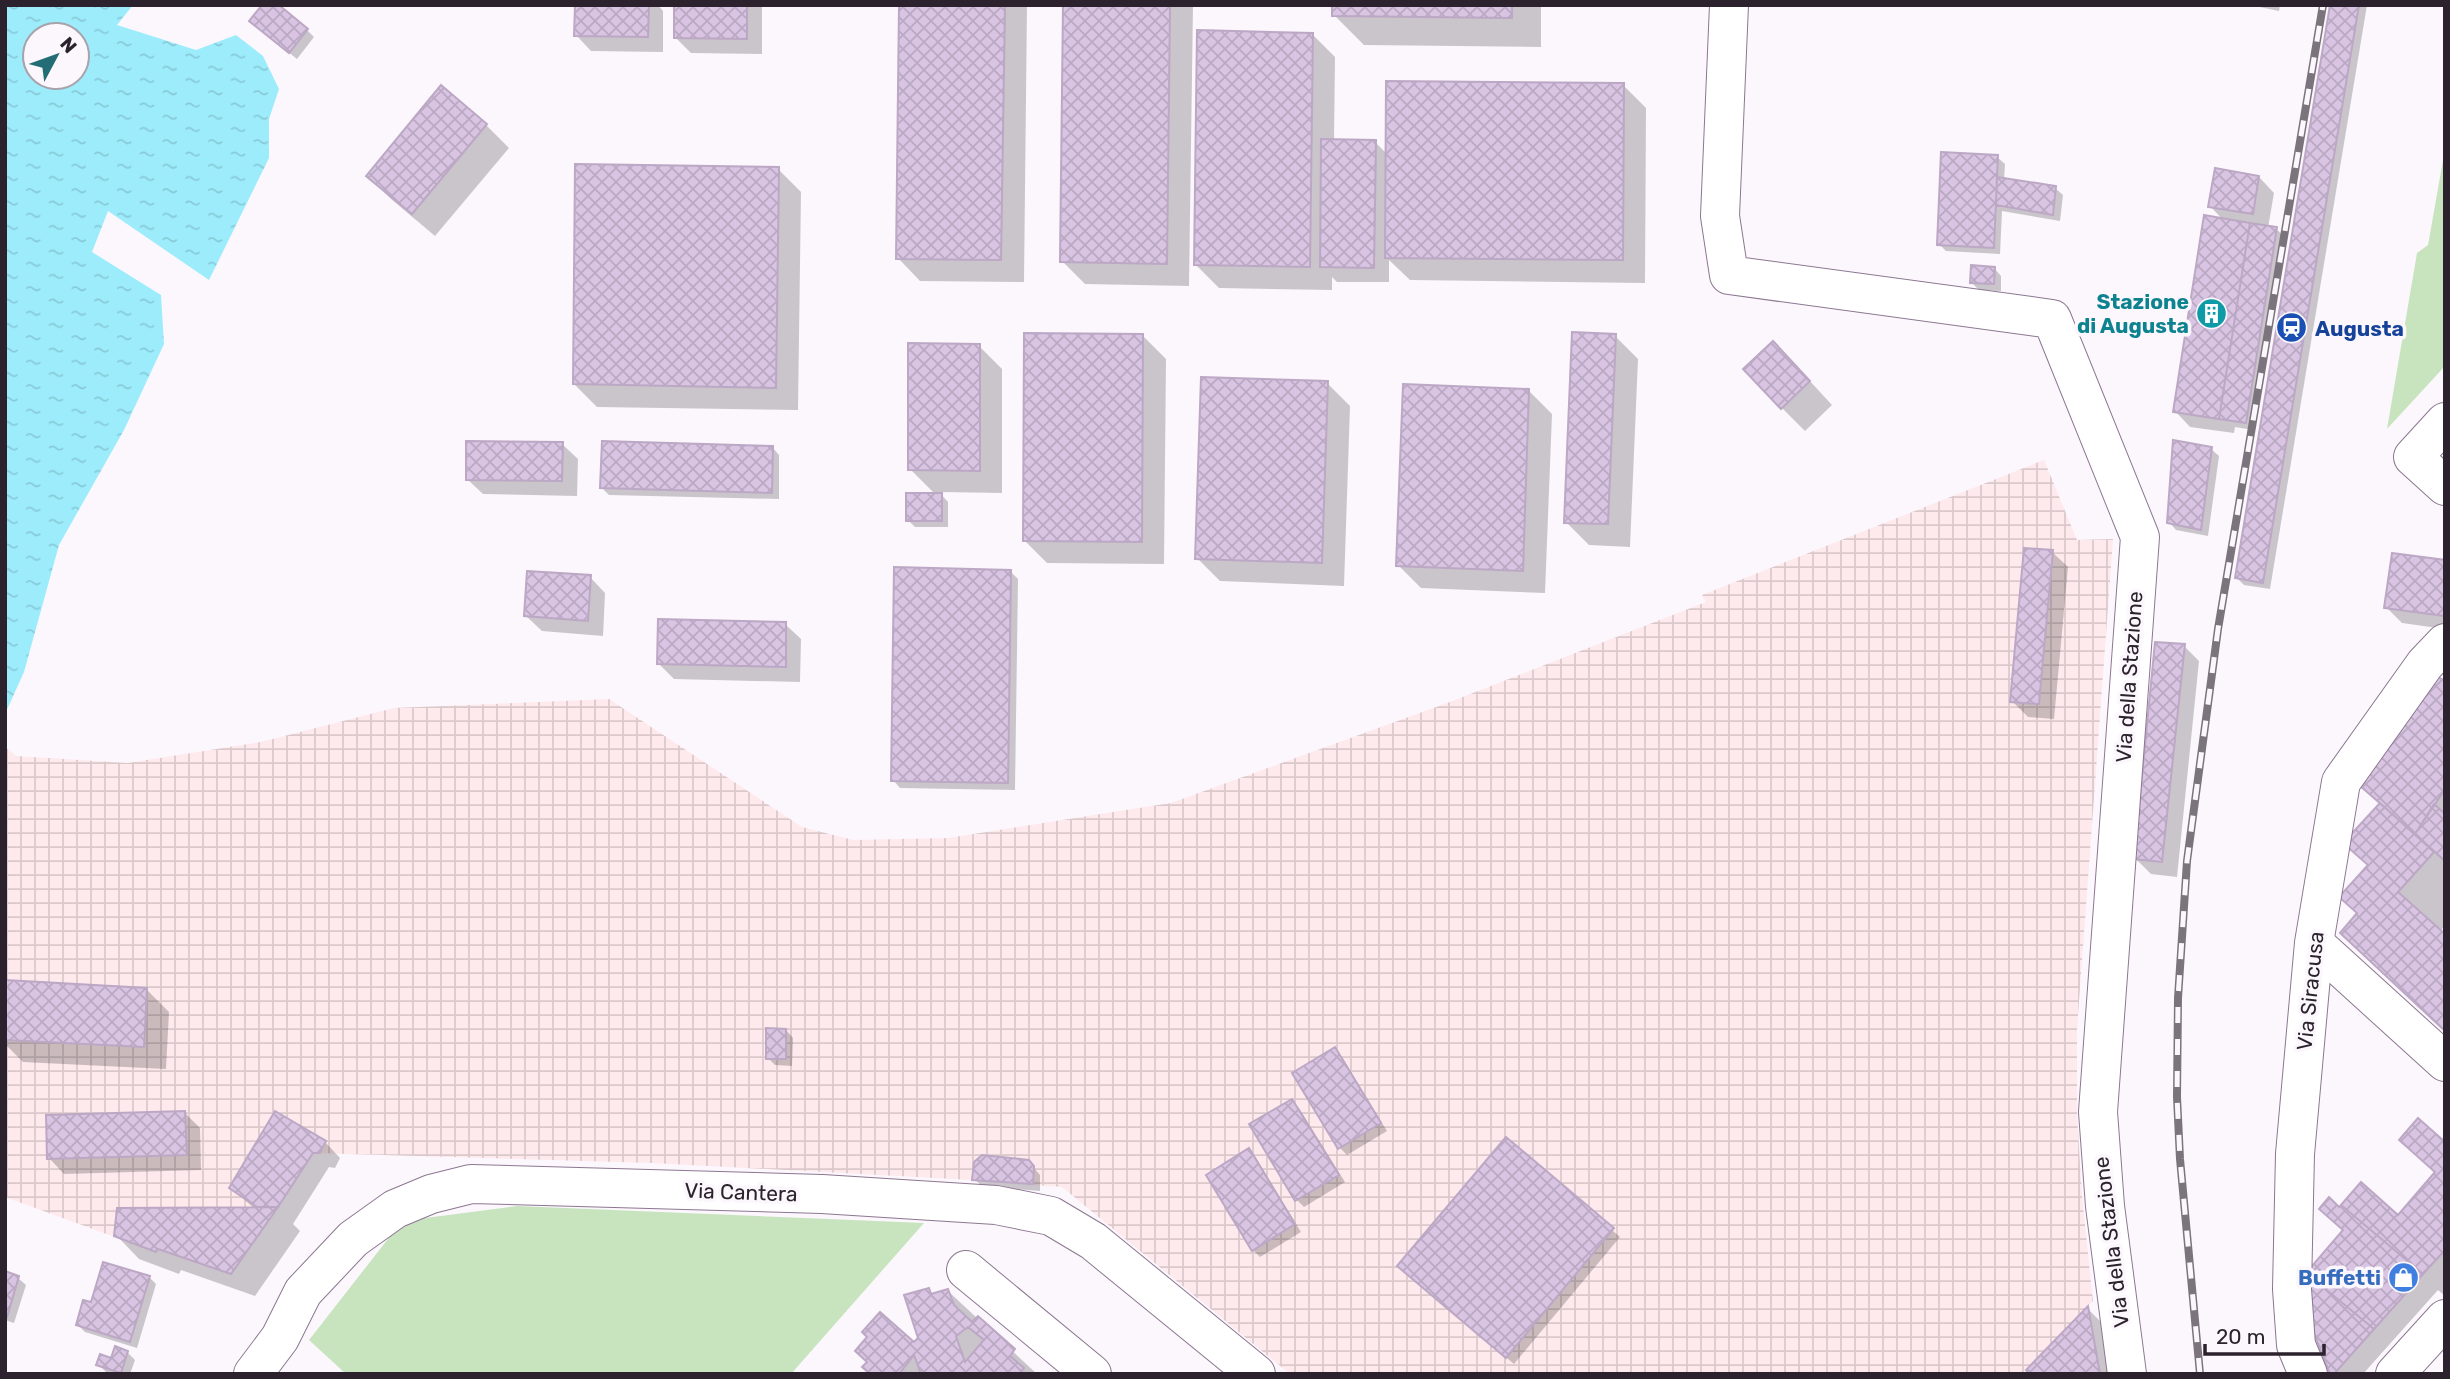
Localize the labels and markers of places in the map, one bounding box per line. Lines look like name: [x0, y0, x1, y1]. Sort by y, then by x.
place label: Stazione di Augusta: [2077, 289, 2189, 338]
building icon: Stazione di Augusta: [2195, 296, 2229, 330]
station icon: Augusta: [2275, 311, 2309, 345]
place label: Augusta: [2315, 316, 2404, 341]
shop icon: Buffetti: [2387, 1260, 2421, 1294]
place label: Buffetti: [2298, 1265, 2381, 1290]

